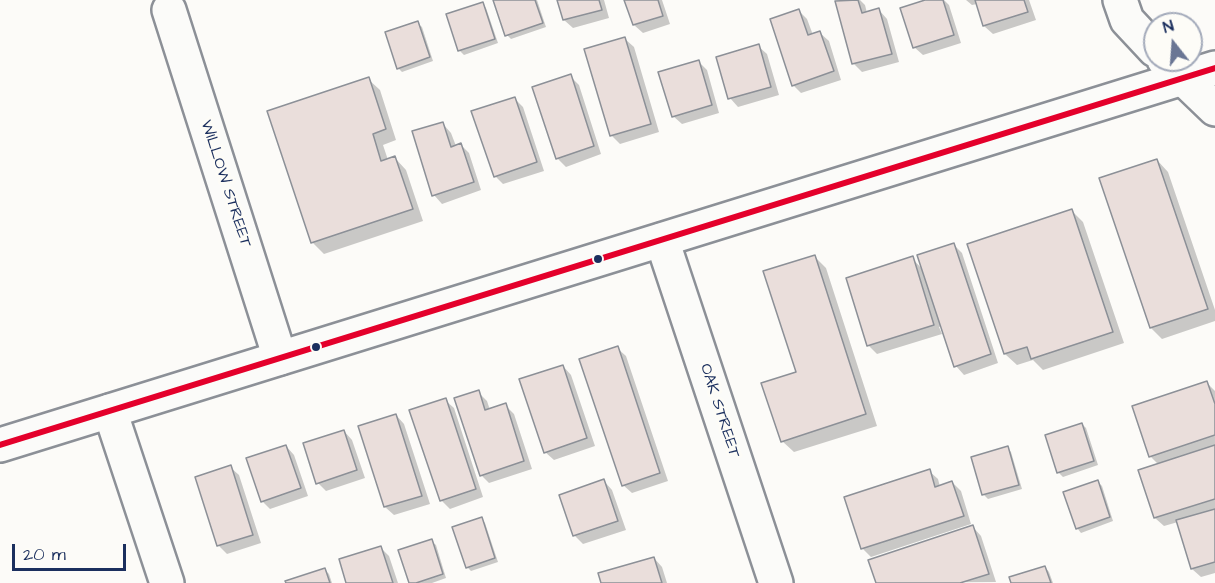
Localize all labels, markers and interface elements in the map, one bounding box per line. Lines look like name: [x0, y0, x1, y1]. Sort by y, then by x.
north arrow: [1143, 12, 1203, 72]
text: N: [1160, 15, 1176, 39]
street label: WILLOW STREET: [195, 118, 255, 250]
unlabelled marker: [592, 253, 604, 265]
unlabelled marker: [310, 341, 322, 353]
street label: OAK STREET: [695, 362, 743, 460]
scale bar: [15, 532, 129, 570]
text: 20 m: [23, 542, 66, 567]

